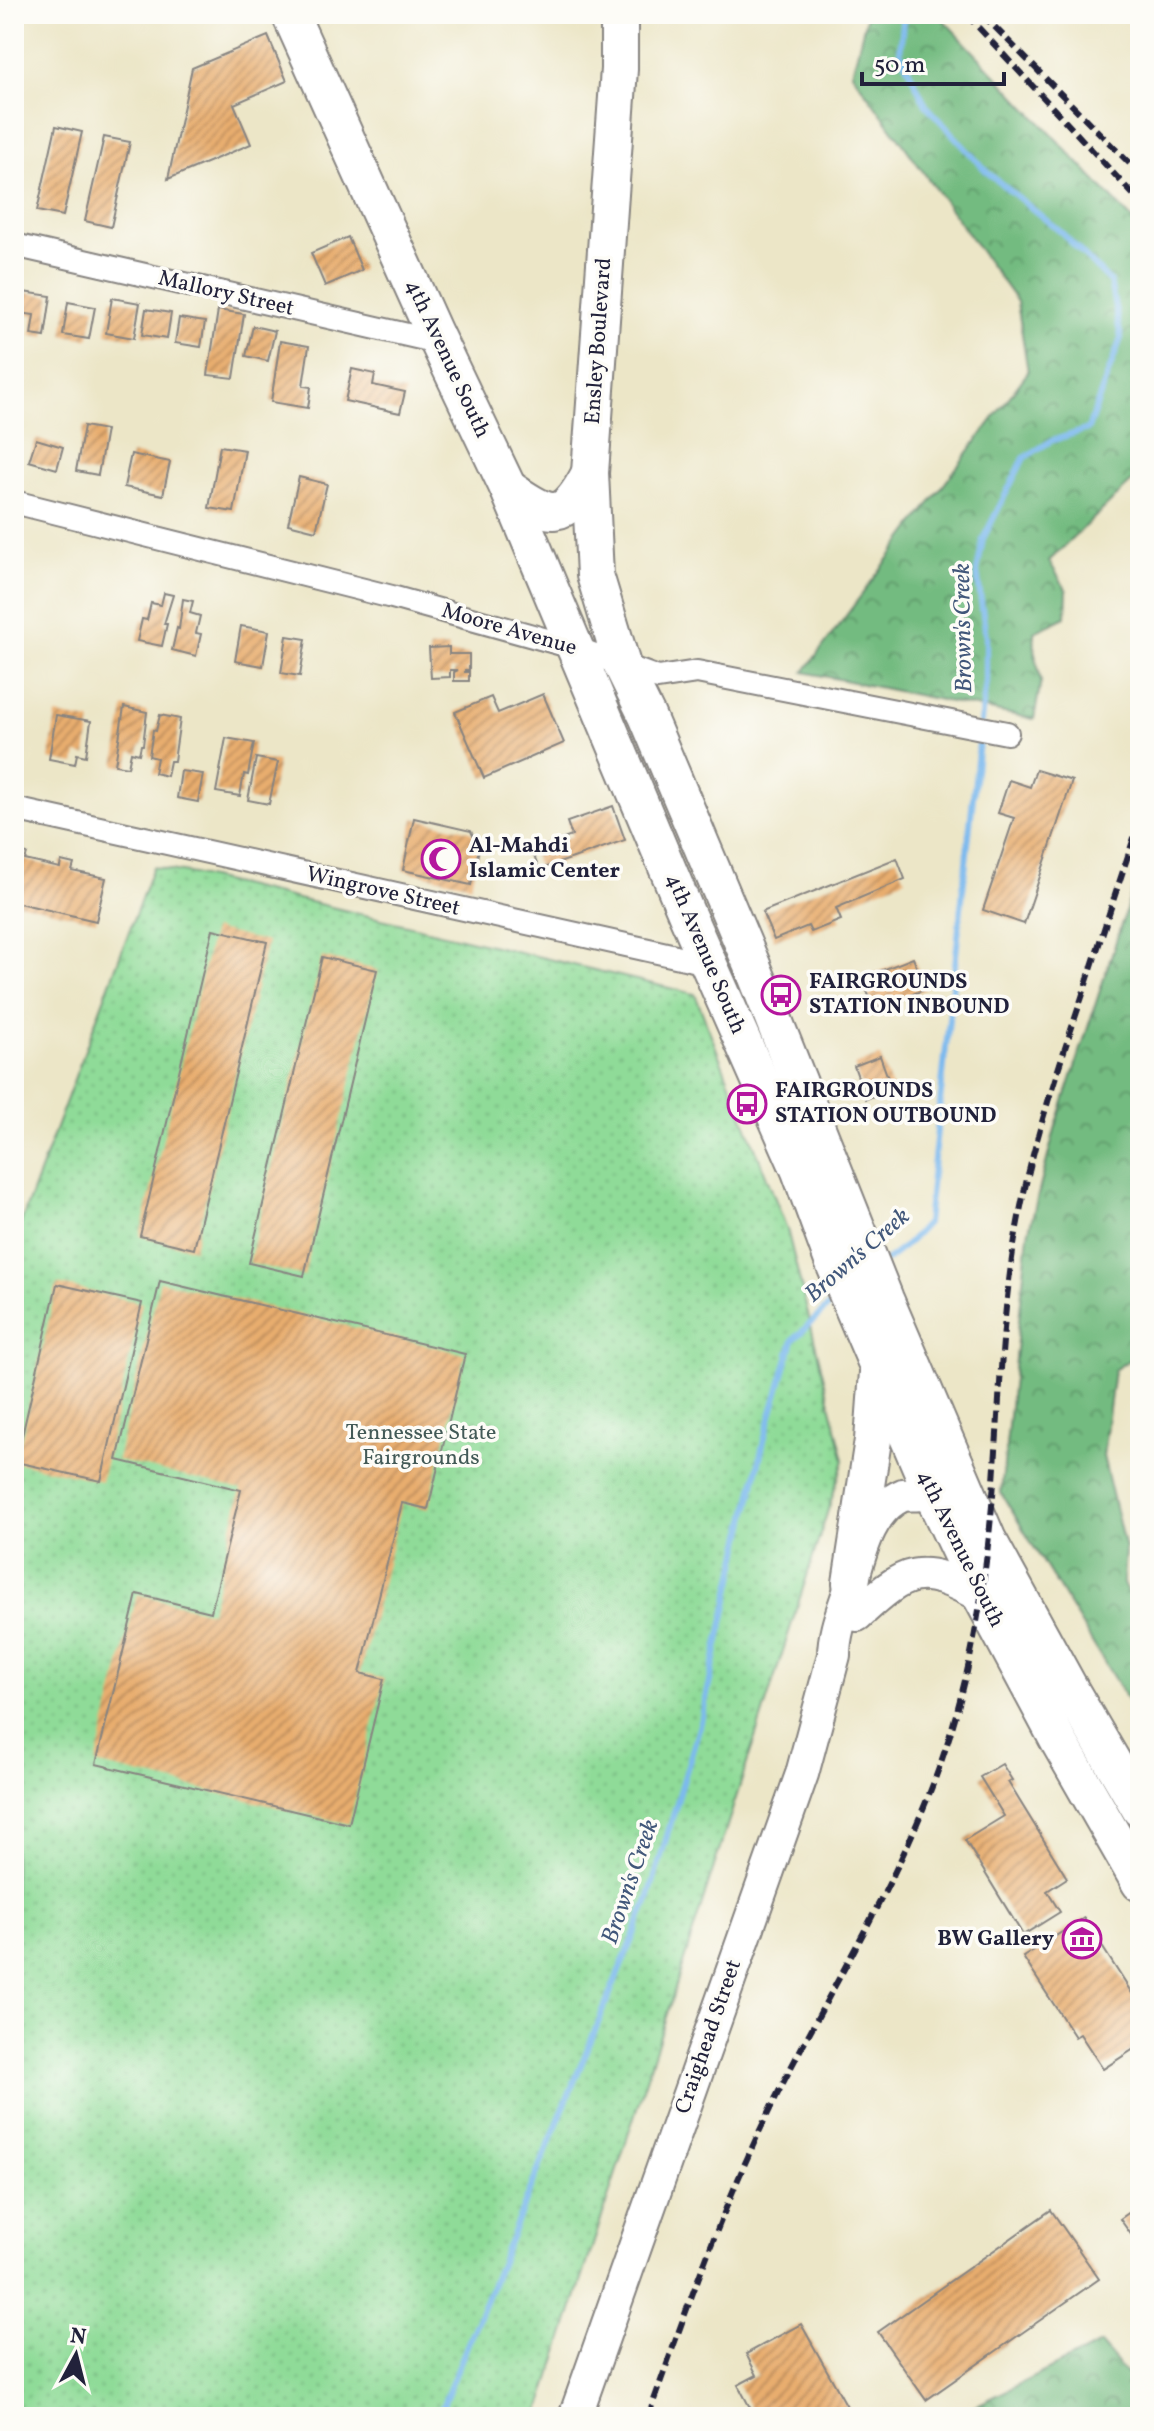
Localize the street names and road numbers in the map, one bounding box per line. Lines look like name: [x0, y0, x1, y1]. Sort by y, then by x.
street label: Ensley Boulevard: [578, 257, 620, 425]
street label: Mallory Street: [155, 263, 297, 325]
street label: 4th Avenue South: [397, 275, 497, 443]
street label: Moore Avenue: [438, 596, 580, 664]
street label: Wingrove Street: [303, 859, 463, 925]
street label: 4th Avenue South: [657, 869, 753, 1039]
street label: 4th Avenue South: [908, 1465, 1012, 1633]
street label: Craighead Street: [668, 1955, 750, 2118]

